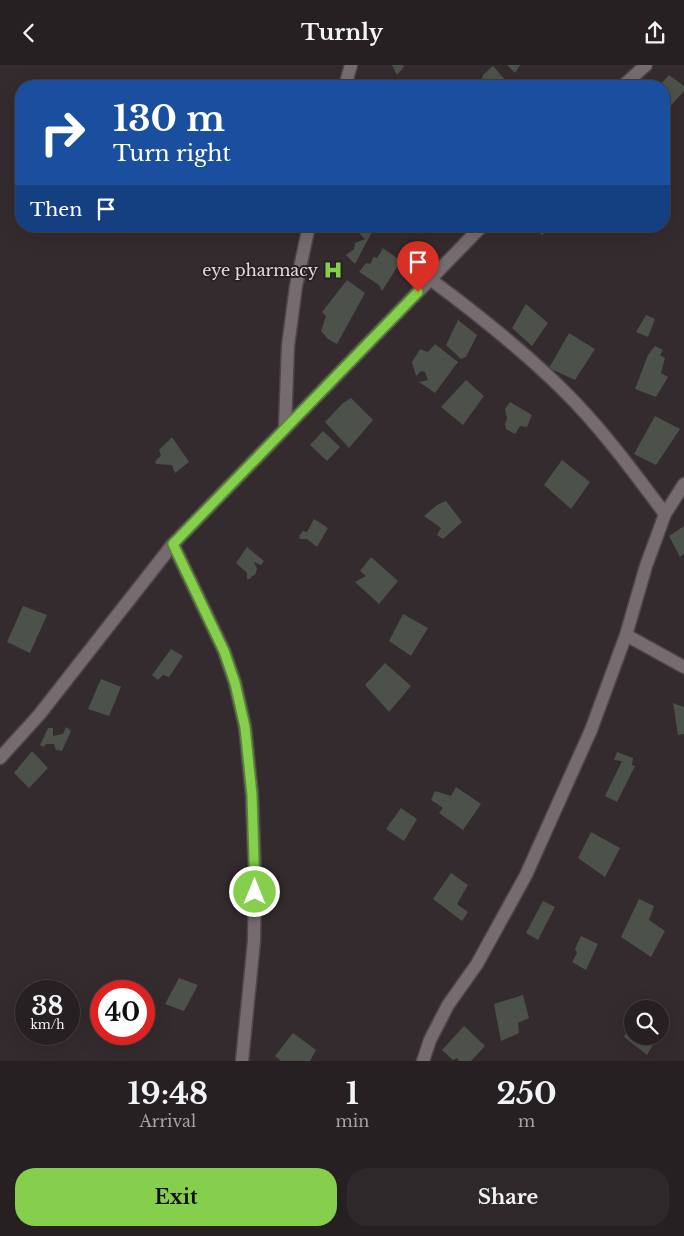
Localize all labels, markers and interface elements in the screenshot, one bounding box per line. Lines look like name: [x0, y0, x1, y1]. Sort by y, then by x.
icon: back: [15, 19, 43, 47]
text: Turnly: [301, 19, 383, 46]
icon: share: [641, 19, 669, 47]
text: 130 m: [113, 97, 225, 140]
icon: right: [30, 100, 95, 165]
text: Turn right: [113, 140, 231, 167]
icon: arrive: [92, 195, 120, 223]
text: Then: [30, 198, 82, 221]
pin: [397, 241, 439, 292]
icon: arrive: [404, 248, 432, 276]
hospital icon: eye pharmacy: [322, 259, 344, 281]
place label: eye pharmacy: [202, 260, 319, 280]
position arrow: [228, 865, 280, 917]
speed limit sign: 40: [90, 980, 155, 1045]
text: 38: [32, 991, 63, 1022]
map controls: [624, 1000, 669, 1045]
button: search: [624, 1000, 669, 1045]
text: km/h: [30, 1017, 65, 1032]
text: 19:48: [127, 1075, 208, 1112]
text: 1: [346, 1075, 359, 1112]
text: 250: [497, 1075, 557, 1112]
text: Arrival: [139, 1111, 196, 1131]
text: min: [336, 1111, 369, 1131]
text: m: [518, 1111, 535, 1131]
button: Exit: [15, 1168, 337, 1226]
button: Share: [347, 1168, 669, 1226]

